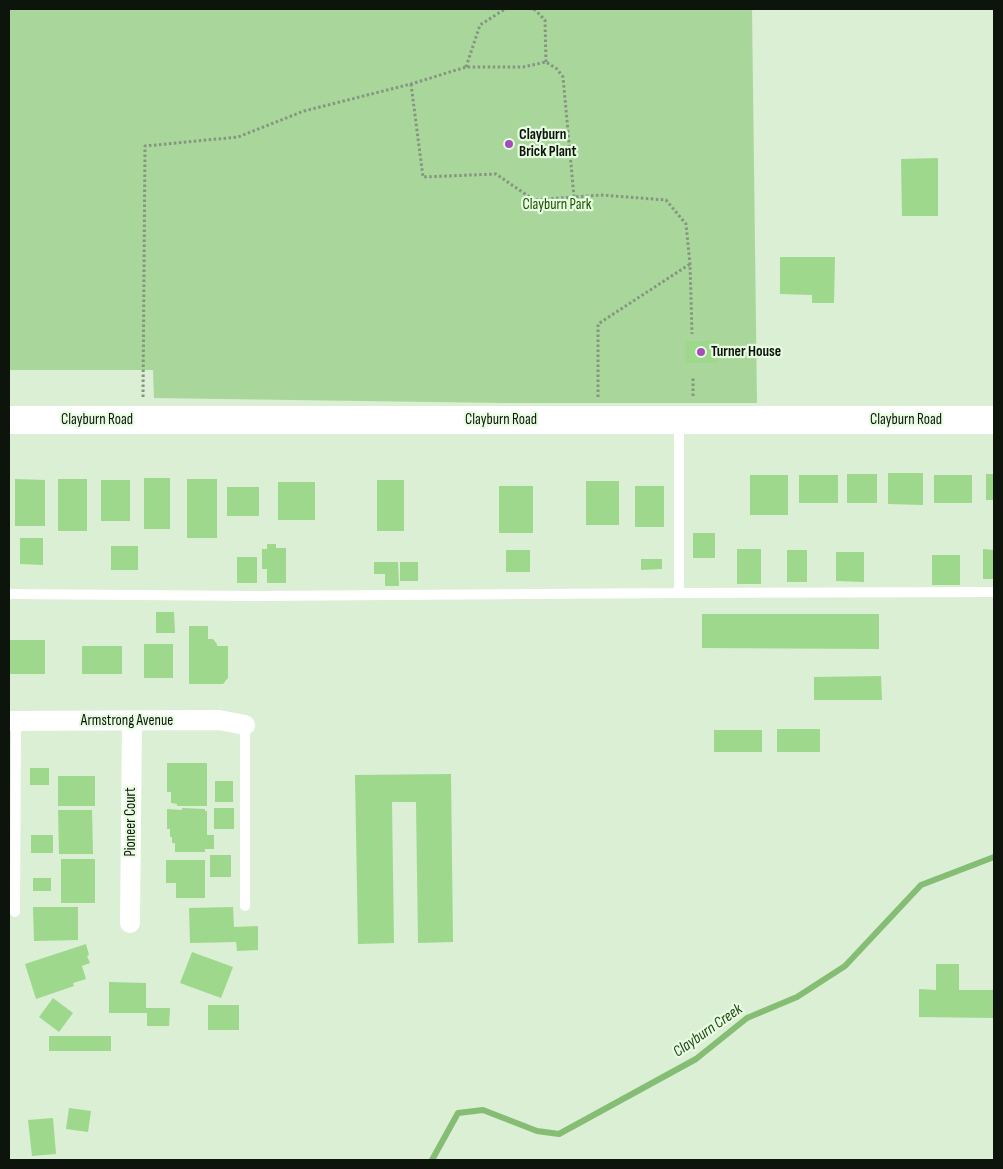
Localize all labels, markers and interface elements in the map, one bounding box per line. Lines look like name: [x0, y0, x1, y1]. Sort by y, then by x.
place label: Clayburn Brick Plant: [519, 126, 577, 161]
marker: Clayburn Brick Plant: [503, 138, 515, 150]
park label: Clayburn Park: [522, 196, 592, 214]
place label: Turner House: [711, 343, 781, 361]
marker: Turner House: [695, 346, 707, 358]
street label: Clayburn Road: [61, 411, 133, 429]
street label: Clayburn Road: [465, 411, 537, 429]
street label: Clayburn Road: [870, 411, 942, 429]
street label: Armstrong Avenue: [81, 712, 173, 730]
street label: Pioneer Court: [122, 787, 140, 857]
water label: Clayburn Creek: [670, 1000, 746, 1062]

